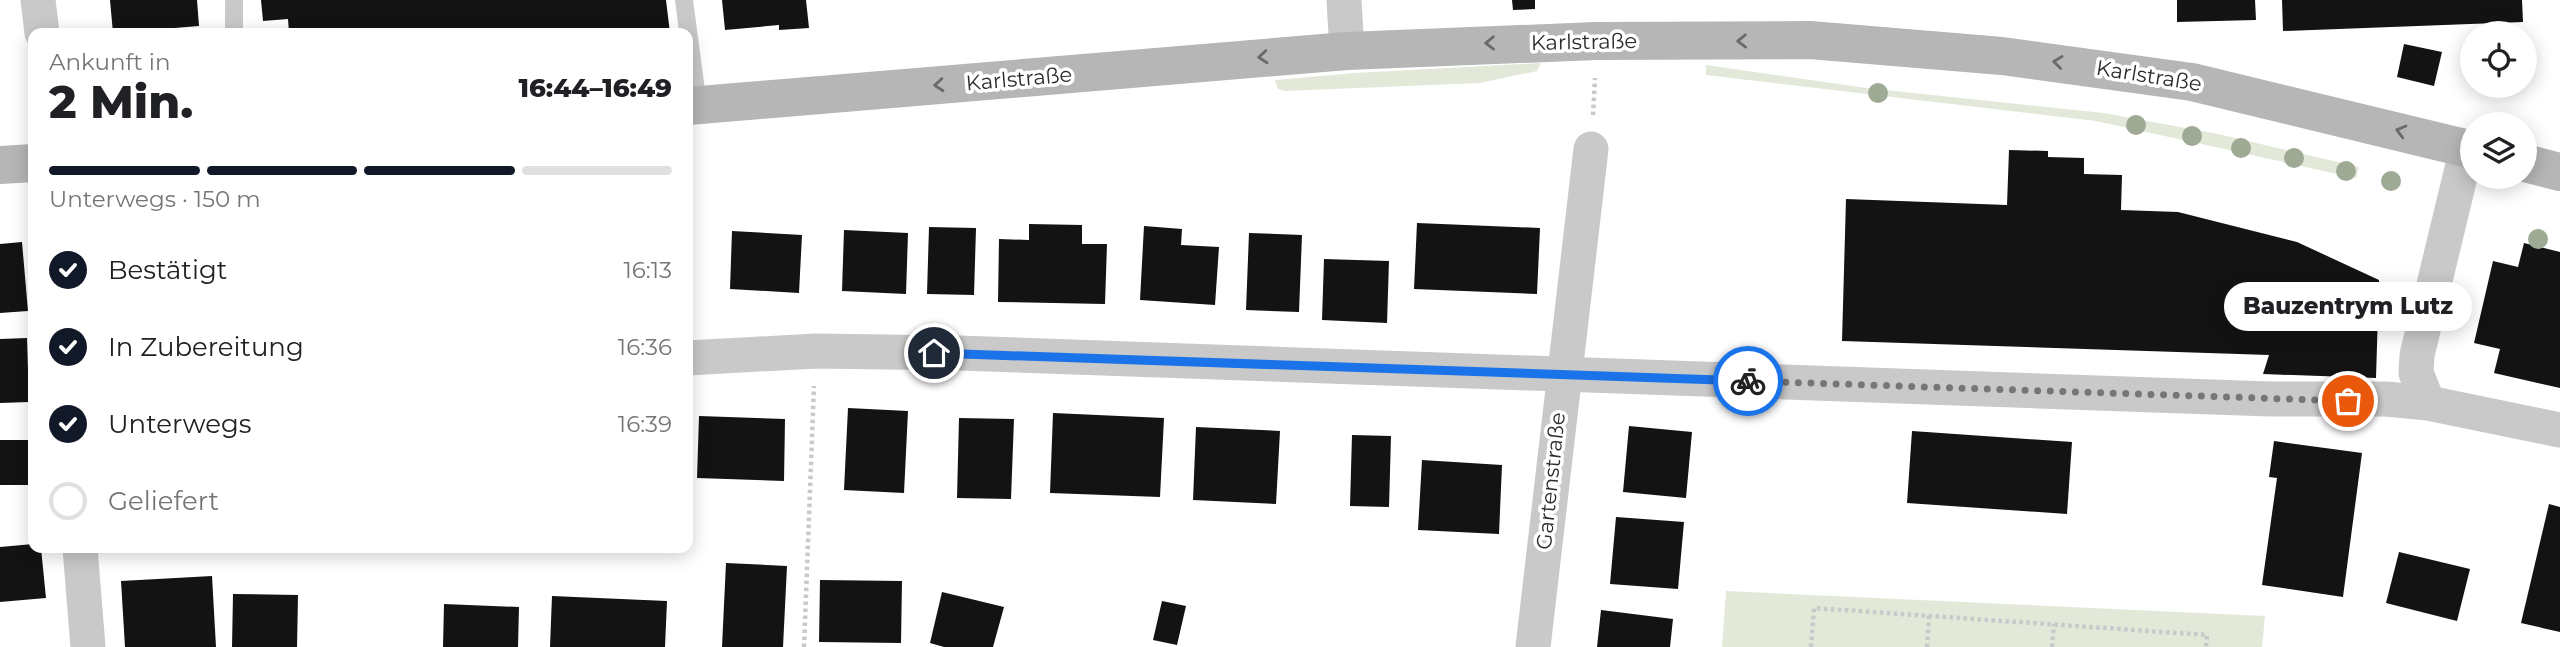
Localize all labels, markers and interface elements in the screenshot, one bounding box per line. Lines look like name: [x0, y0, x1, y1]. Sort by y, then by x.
map controls: [2460, 21, 2537, 189]
button: locate: [2460, 21, 2537, 98]
street label: Karlstraße: [1531, 28, 1637, 55]
one-way arrow: [1736, 33, 1747, 49]
one-way arrow: [1484, 36, 1495, 51]
text: Ankunft in: [49, 48, 170, 76]
one-way arrow: [1257, 49, 1268, 64]
one-way arrow: [2052, 55, 2064, 70]
street label: Karlstraße: [2095, 55, 2204, 96]
street label: Karlstraße: [965, 61, 1073, 96]
text: 16:44–16:49: [518, 72, 672, 104]
text: 2 Min.: [49, 73, 193, 130]
one-way arrow: [933, 77, 944, 92]
button: layers: [2460, 112, 2537, 189]
one-way arrow: [2395, 125, 2407, 139]
text: Unterwegs · 150 m: [49, 185, 261, 213]
icon: check: [49, 251, 87, 289]
text: Bestätigt: [108, 254, 227, 286]
text: 16:13: [624, 256, 672, 284]
callout: Bauzentrym Lutz: [2224, 282, 2472, 331]
text: Bauzentrym Lutz: [2243, 292, 2453, 320]
pin: [904, 323, 964, 383]
icon: check: [49, 328, 87, 366]
text: In Zubereitung: [108, 331, 304, 363]
text: 16:36: [618, 333, 672, 361]
icon: home: [915, 334, 953, 372]
courier: [1713, 346, 1783, 416]
icon: bike: [1729, 362, 1767, 400]
pin: [2318, 371, 2378, 431]
icon: bag: [2329, 382, 2367, 420]
icon: check: [49, 405, 87, 443]
text: Unterwegs: [108, 408, 251, 440]
text: 16:39: [618, 410, 672, 438]
street label: Gartenstraße: [1531, 411, 1570, 551]
text: Geliefert: [108, 485, 219, 517]

